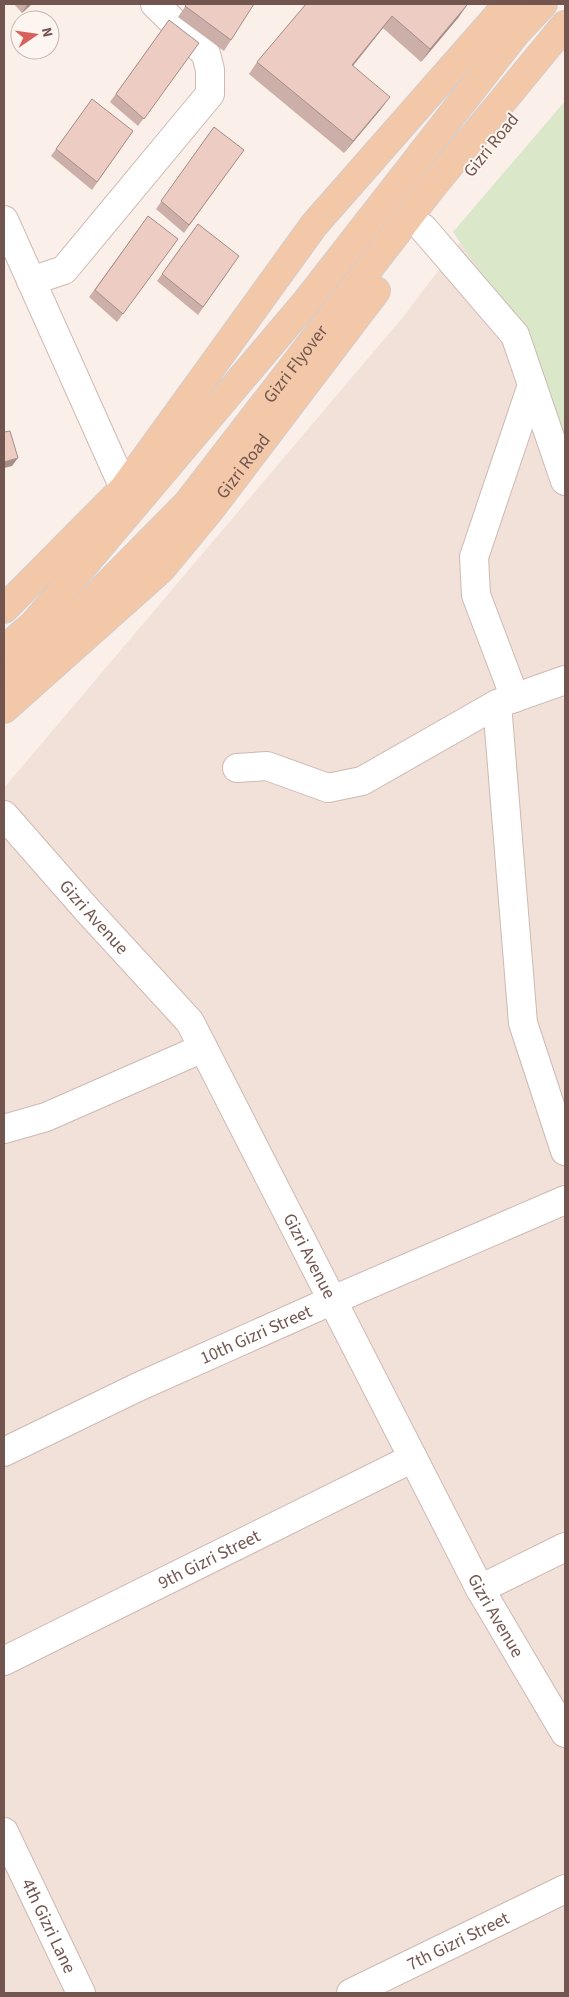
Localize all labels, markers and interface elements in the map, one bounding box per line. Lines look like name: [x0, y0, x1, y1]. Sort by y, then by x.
north arrow: [10, 10, 60, 60]
text: N: [36, 26, 57, 39]
street label: Gizri Road: [458, 108, 525, 183]
street label: Gizri Flyover: [258, 319, 334, 408]
street label: Gizri Road: [210, 429, 276, 504]
street label: Gizri Avenue: [53, 874, 134, 960]
street label: Gizri Avenue: [277, 1209, 342, 1303]
street label: 10th Gizri Street: [196, 1299, 316, 1371]
street label: 9th Gizri Street: [154, 1524, 265, 1596]
street label: Gizri Avenue: [461, 1570, 530, 1662]
street label: 4th Gizri Lane: [15, 1874, 82, 1978]
street label: 7th Gizri Street: [403, 1906, 514, 1977]

